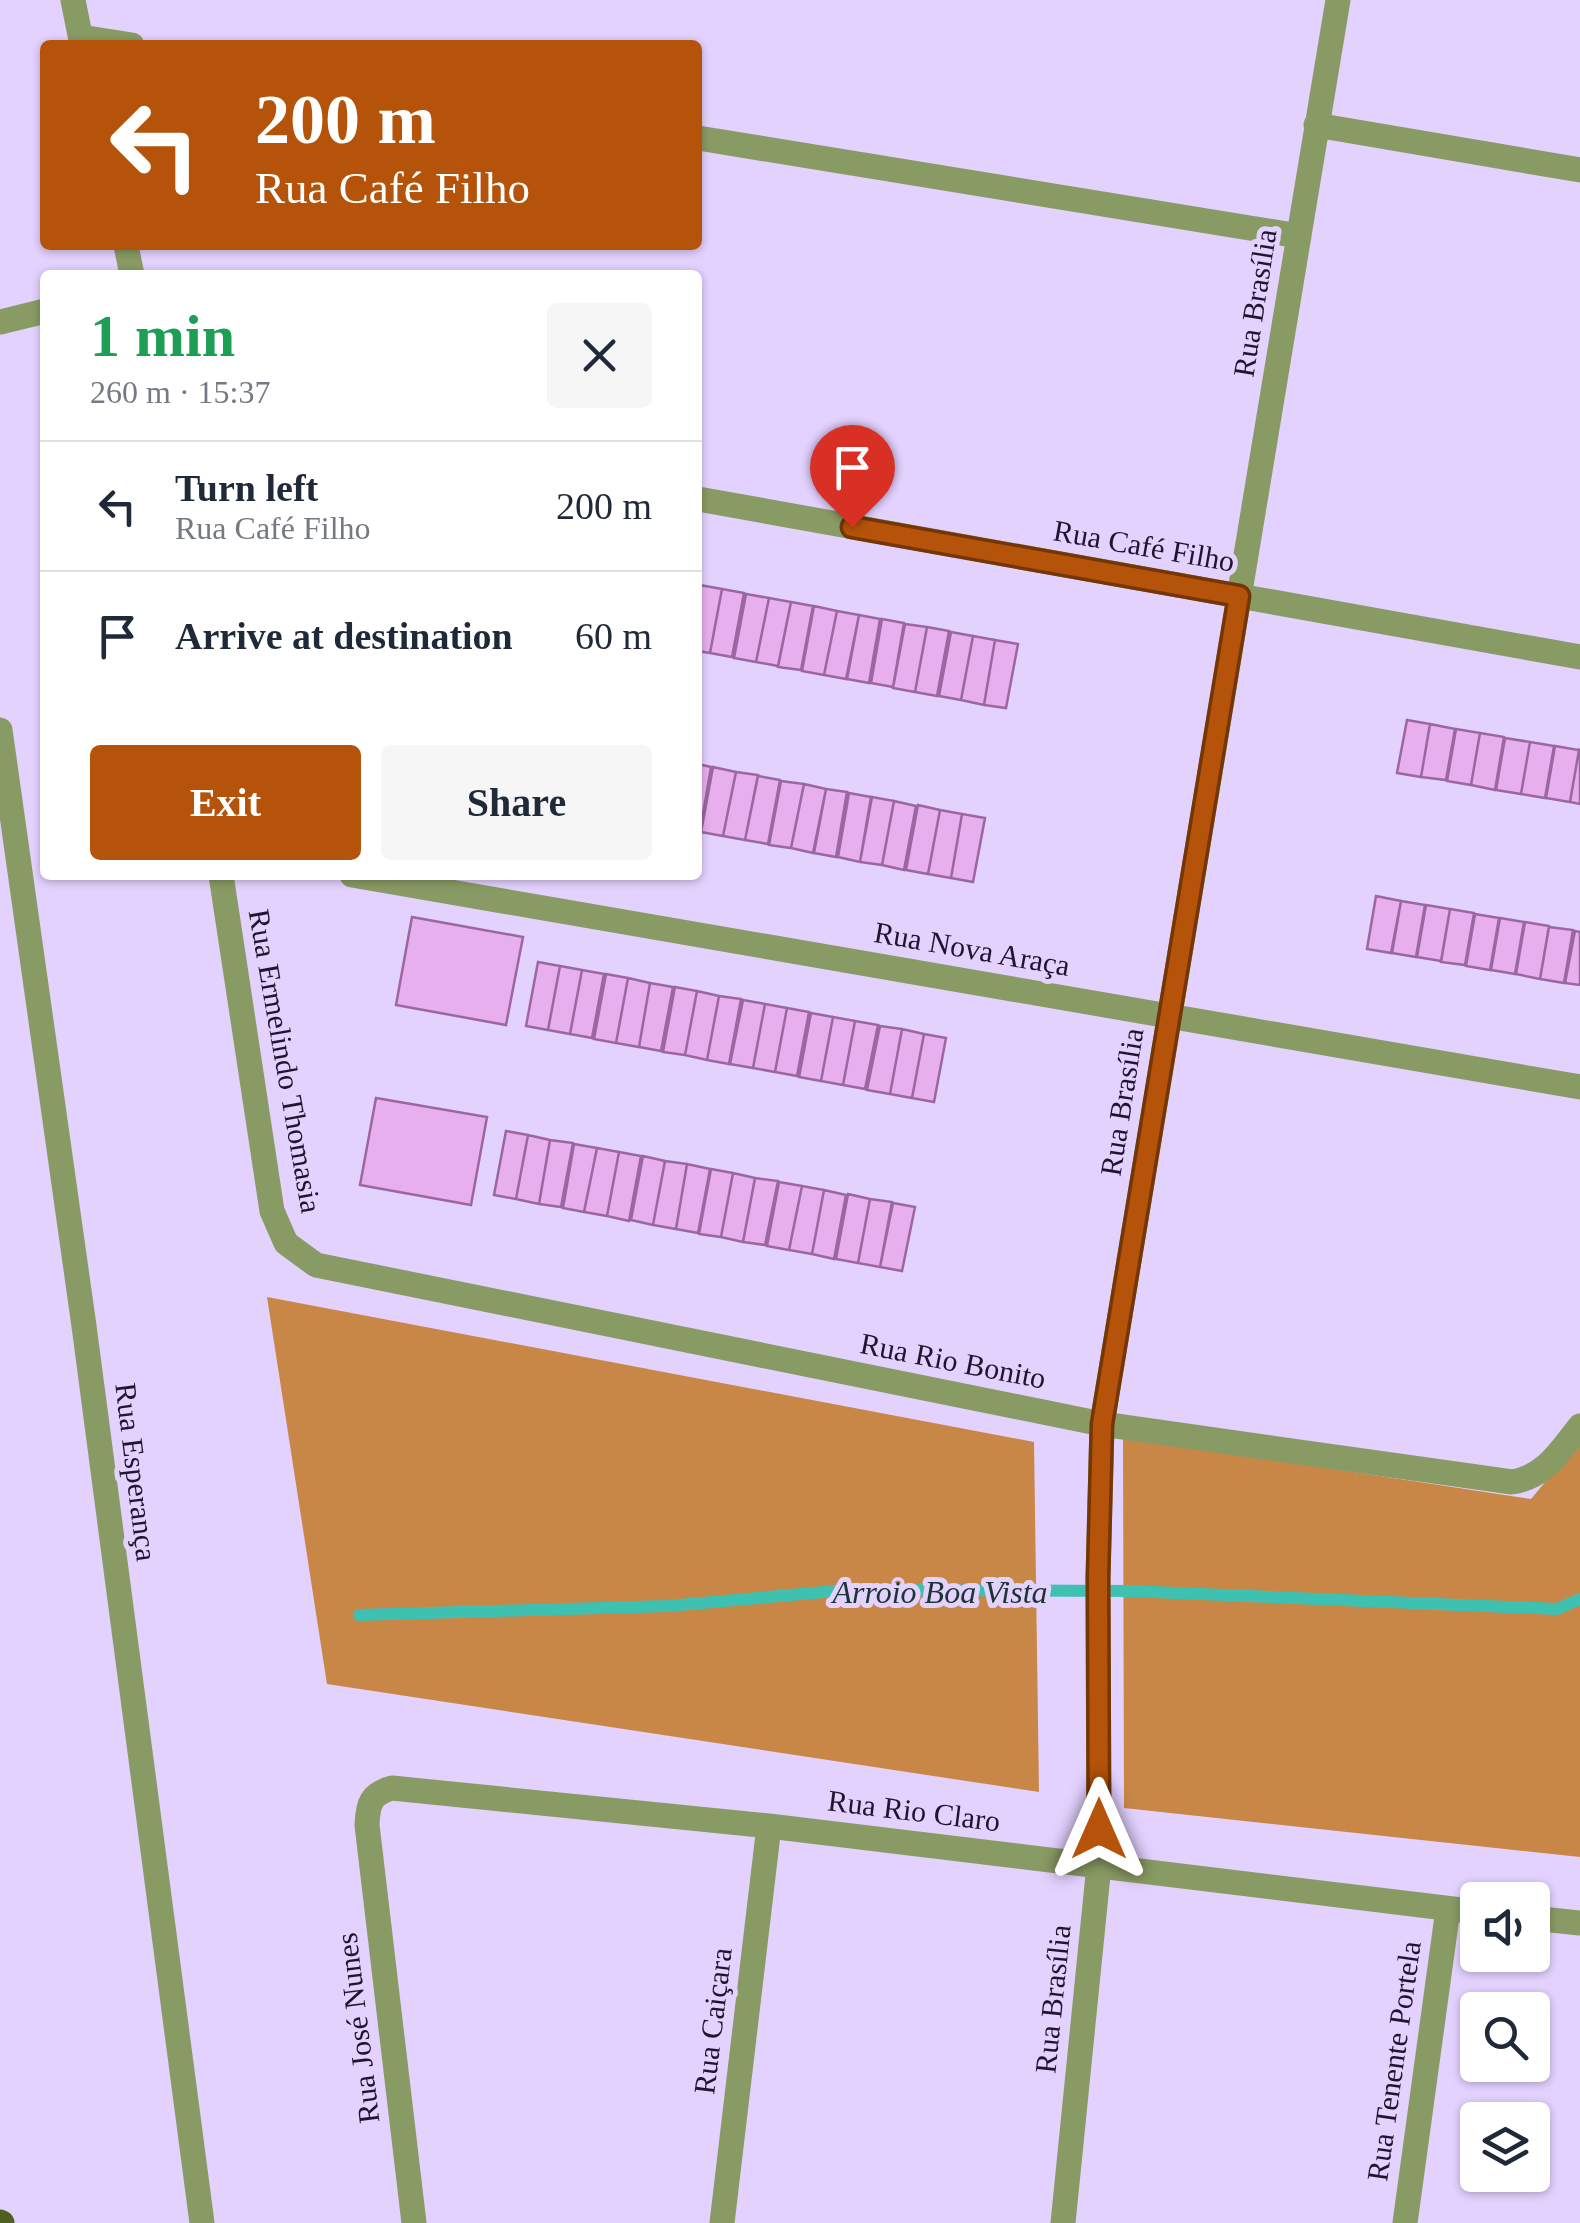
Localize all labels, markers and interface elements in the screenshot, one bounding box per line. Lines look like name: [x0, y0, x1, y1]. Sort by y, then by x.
icon: left: [90, 80, 220, 210]
text: 200 m: [255, 81, 436, 158]
text: Rua Café Filho: [255, 163, 530, 213]
street label: Rua Brasília: [1227, 227, 1282, 379]
text: 1 min: [90, 303, 235, 369]
button: close: [547, 303, 652, 408]
text: 260 m · 15:37: [90, 374, 270, 410]
pin: [810, 425, 895, 528]
icon: arrive: [825, 440, 880, 495]
text: Turn left: [175, 467, 318, 509]
icon: left: [90, 479, 145, 534]
text: 200 m: [556, 485, 652, 527]
text: Rua Café Filho: [175, 510, 371, 546]
street label: Rua Café Filho: [1051, 513, 1237, 578]
icon: arrive: [90, 609, 145, 664]
text: Arrive at destination: [175, 615, 513, 657]
text: 60 m: [575, 615, 652, 657]
button: Exit: [90, 745, 361, 860]
button: Share: [381, 745, 652, 860]
street label: Rua Ermelindo Thomasia: [243, 907, 328, 1215]
street label: Rua Nova Araça: [872, 915, 1073, 982]
street label: Rua Brasília: [1094, 1026, 1149, 1178]
street label: Rua Rio Bonito: [857, 1326, 1049, 1395]
street label: Rua Esperança: [109, 1381, 164, 1563]
water label: Arroio Boa Vista: [830, 1574, 1048, 1610]
position arrow: [1047, 1777, 1151, 1881]
street label: Rua Rio Claro: [826, 1784, 1002, 1837]
map controls: [1460, 1882, 1550, 2192]
button: sound: [1460, 1882, 1550, 1972]
street label: Rua Brasília: [1028, 1923, 1077, 2075]
street label: Rua José Nunes: [329, 1931, 386, 2125]
street label: Rua Tenente Portela: [1360, 1939, 1427, 2183]
street label: Rua Caiçara: [687, 1946, 738, 2096]
button: search: [1460, 1992, 1550, 2082]
button: layers: [1460, 2102, 1550, 2192]

